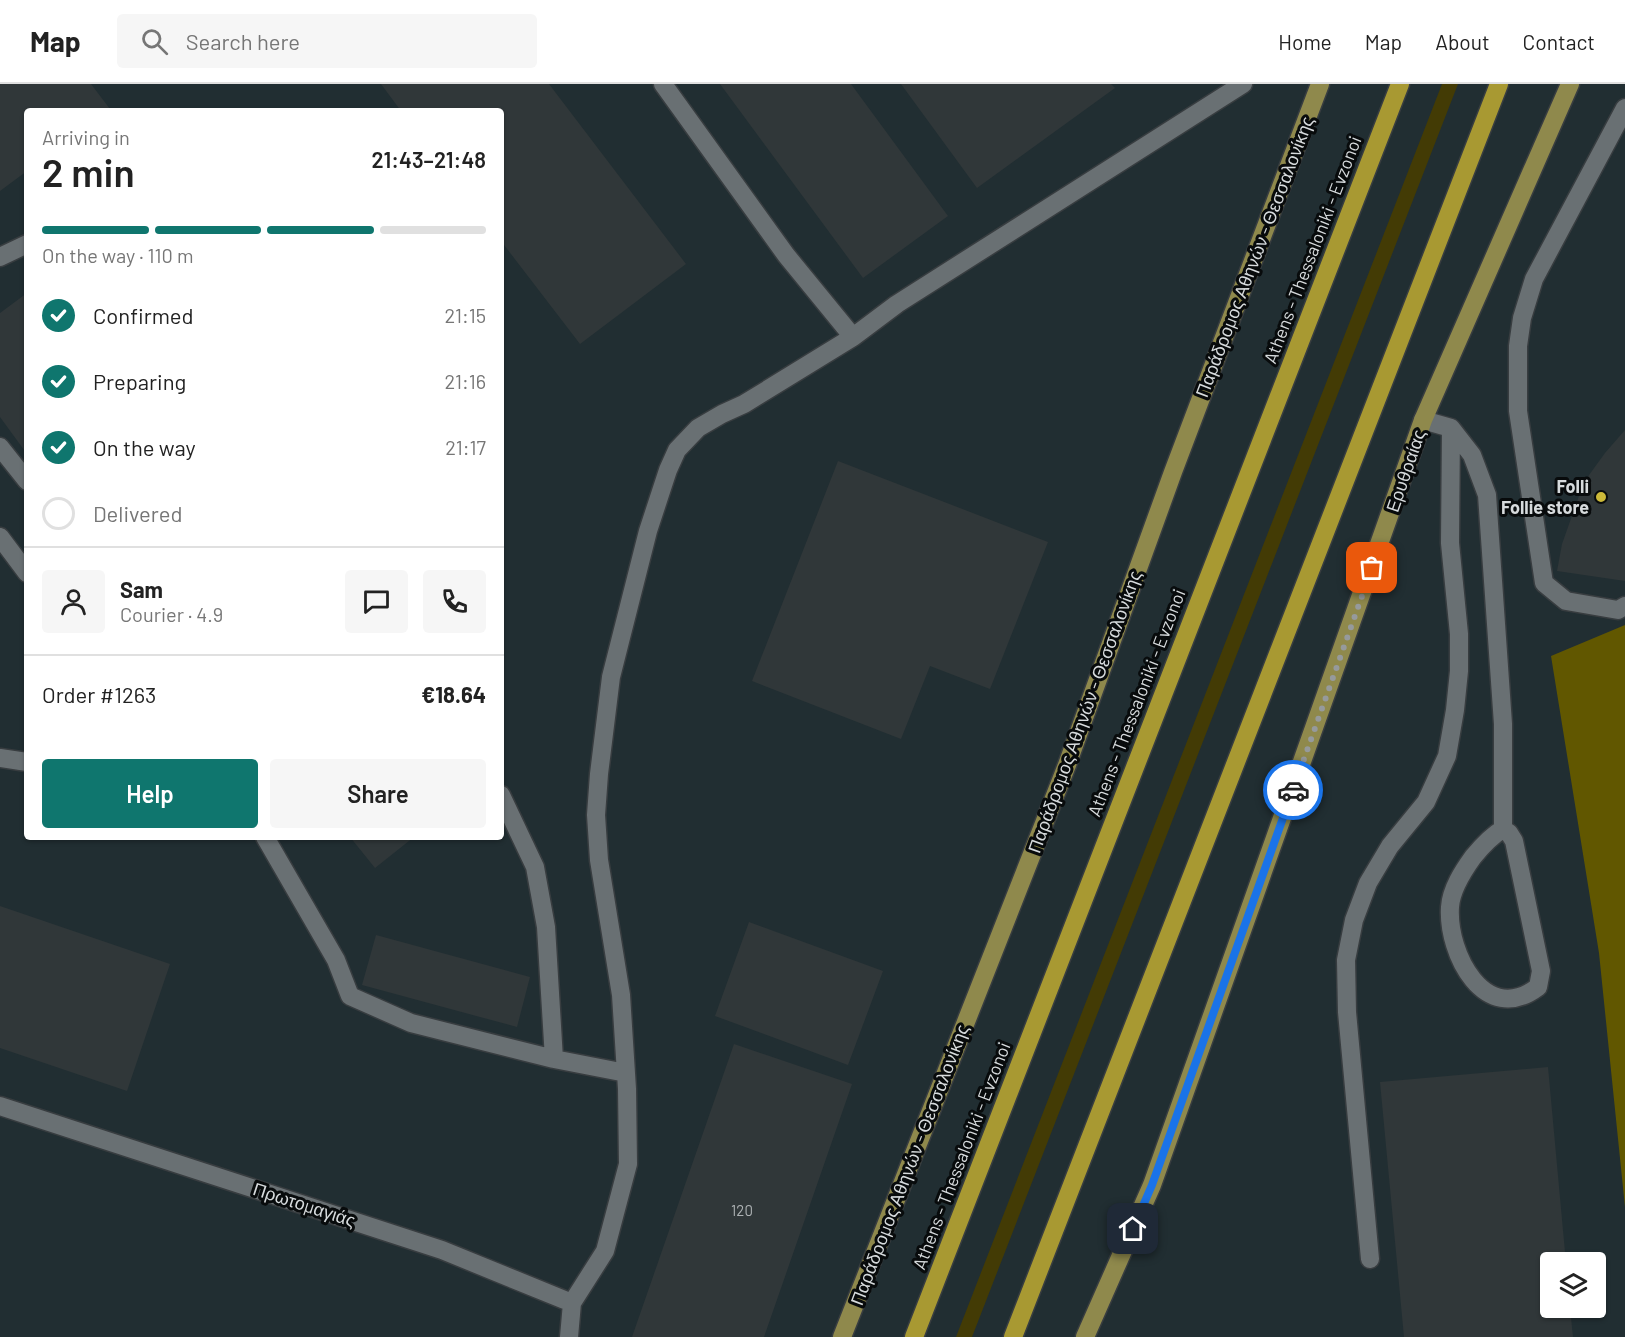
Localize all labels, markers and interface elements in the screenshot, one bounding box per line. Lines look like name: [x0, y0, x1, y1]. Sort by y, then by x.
search box: [117, 14, 537, 68]
text: Map: [30, 24, 81, 58]
icon: search: [138, 25, 171, 58]
text: Search here: [186, 28, 300, 54]
text: Home: [1278, 29, 1332, 54]
text: Map: [1365, 29, 1402, 54]
text: About: [1435, 29, 1490, 54]
text: Contact: [1523, 29, 1595, 54]
street label: Παράδρομος Αθηνών - Θεσσαλονίκης: [1190, 113, 1318, 400]
text: Arriving in: [42, 125, 130, 149]
street label: Athens - Thessaloniki - Evzonoi: [1258, 133, 1366, 367]
text: 21:43–21:48: [372, 146, 486, 172]
text: 2 min: [42, 148, 135, 195]
text: On the way · 110 m: [42, 243, 193, 267]
icon: check: [42, 299, 75, 332]
text: Confirmed: [93, 302, 193, 328]
text: 21:15: [445, 303, 486, 327]
icon: check: [42, 365, 75, 398]
text: Preparing: [93, 368, 186, 394]
text: 21:16: [444, 369, 486, 393]
street label: Ερυθραίας: [1381, 426, 1430, 515]
icon: check: [42, 431, 75, 464]
text: On the way: [93, 434, 196, 460]
text: 21:17: [445, 435, 486, 459]
place label: Folli Follie store: [1501, 475, 1589, 518]
marker: Folli Follie store: [1594, 490, 1608, 504]
text: Delivered: [93, 500, 182, 526]
pin: [1346, 542, 1397, 593]
icon: bag: [1355, 551, 1388, 584]
street label: Παράδρομος Αθηνών - Θεσσαλονίκης: [1023, 567, 1146, 856]
button: person: [42, 570, 105, 633]
button: chat: [345, 570, 408, 633]
button: phone: [423, 570, 486, 633]
text: Sam: [120, 576, 163, 602]
street label: Athens - Thessaloniki - Evzonoi: [1082, 586, 1190, 820]
text: Courier · 4.9: [120, 602, 223, 626]
text: Order #1263: [42, 681, 156, 707]
text: €18.64: [421, 681, 486, 707]
button: Help: [42, 759, 258, 828]
button: Share: [270, 759, 486, 828]
courier: [1263, 760, 1323, 820]
icon: car: [1277, 774, 1310, 807]
street label: Παράδρομος Αθηνών - Θεσσαλονίκης: [845, 1021, 973, 1308]
street label: Athens - Thessaloniki - Evzonoi: [907, 1039, 1015, 1273]
street label: Πρωτομαγιάς: [250, 1177, 359, 1231]
house number: 120: [731, 1201, 753, 1219]
pin: [1107, 1203, 1158, 1254]
icon: home: [1116, 1212, 1149, 1245]
map controls: [1540, 1252, 1606, 1318]
button: layers: [1540, 1252, 1606, 1318]

